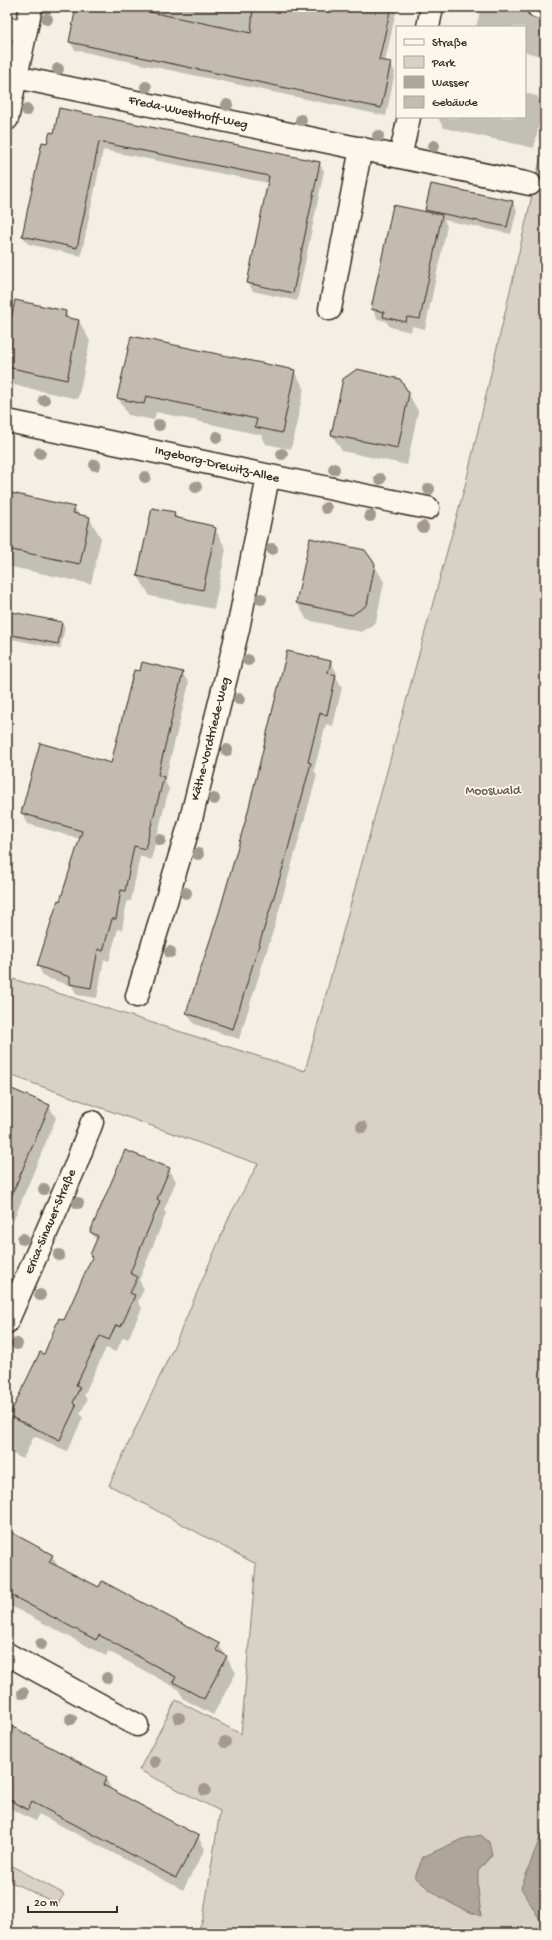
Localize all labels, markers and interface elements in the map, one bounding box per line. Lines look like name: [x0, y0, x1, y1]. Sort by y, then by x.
legend: [396, 26, 526, 118]
text: Straße: [432, 37, 468, 51]
text: Park: [431, 57, 457, 71]
text: Wasser: [432, 77, 470, 91]
street label: Freda-Wuesthoff-Weg: [126, 93, 249, 133]
text: Gebäude: [432, 97, 478, 111]
street label: Ingeborg-Drewitz-Allee: [153, 443, 281, 487]
street label: Käthe-Vordtriede-Weg: [188, 676, 234, 802]
park label: Mooswald: [465, 784, 522, 799]
street label: Erica-Sinauer-Straße: [22, 1167, 80, 1277]
scale bar: [28, 1888, 117, 1914]
text: 20 m: [34, 1897, 59, 1911]

